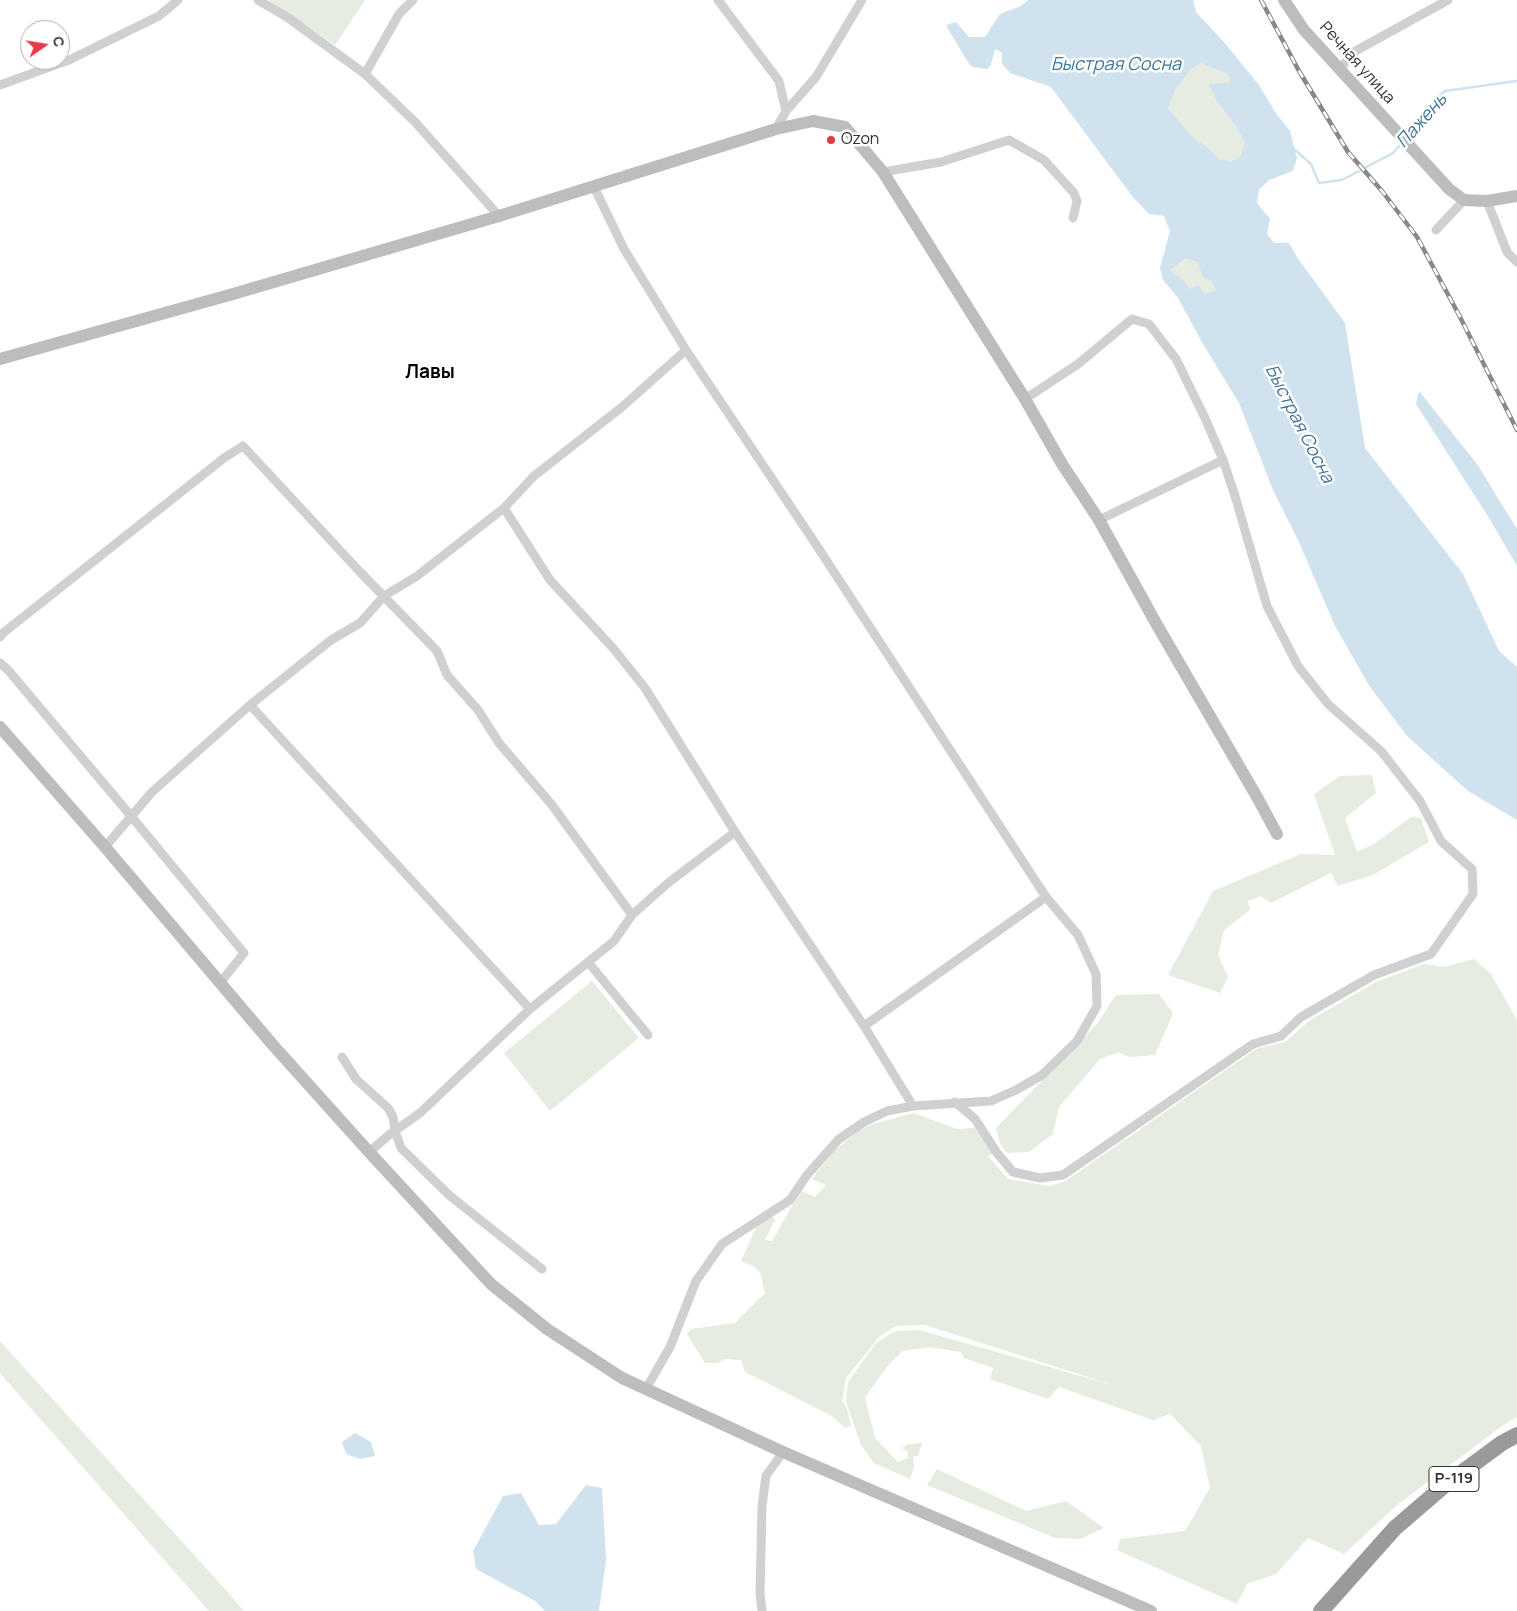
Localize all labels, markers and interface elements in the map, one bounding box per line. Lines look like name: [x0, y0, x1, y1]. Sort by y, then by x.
street label: Речная улица: [1315, 18, 1399, 108]
north arrow: [20, 20, 70, 70]
text: С: [49, 35, 70, 49]
water label: Быстрая Сосна: [1051, 54, 1181, 76]
water label: Пажень: [1392, 89, 1452, 153]
place label: Ozon: [841, 130, 879, 150]
marker: Ozon: [825, 134, 837, 146]
water label: Быстрая Сосна: [1260, 361, 1338, 487]
district label: Лавы: [405, 362, 455, 384]
road number: Р-119: [1429, 1466, 1479, 1492]

